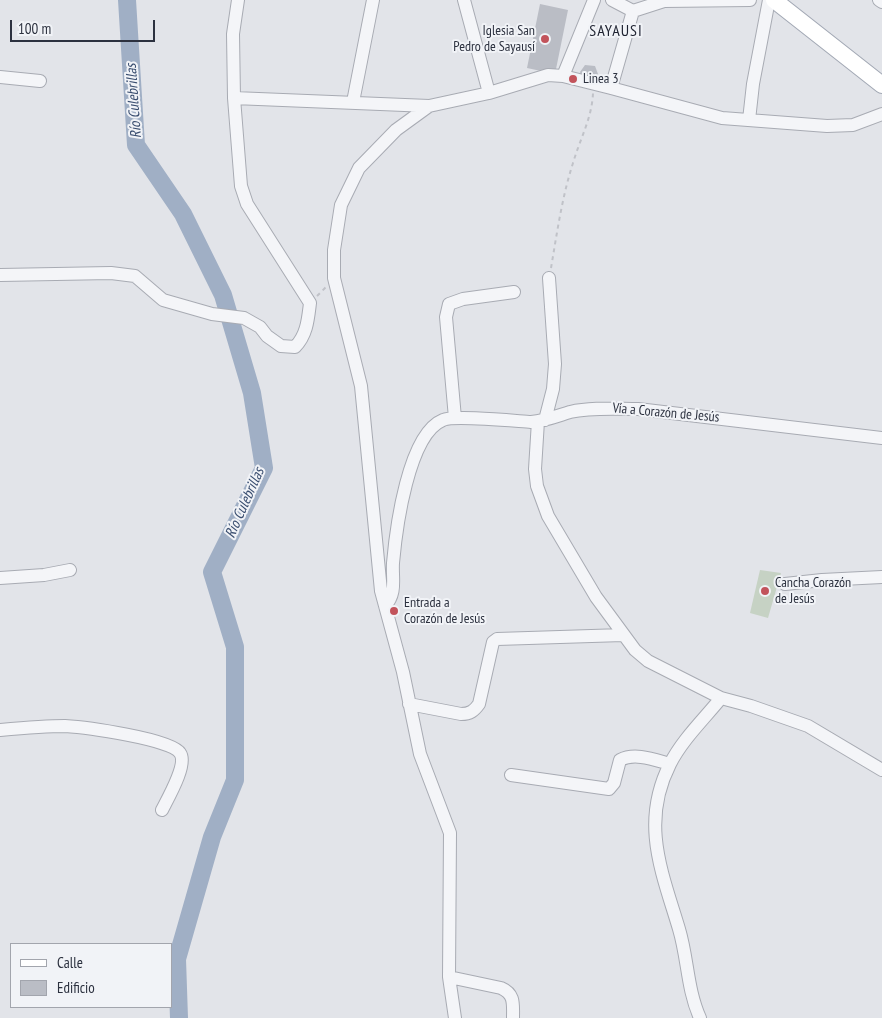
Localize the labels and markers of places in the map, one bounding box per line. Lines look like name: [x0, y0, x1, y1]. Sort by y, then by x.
place label: Iglesia San Pedro de Sayausí: [453, 23, 535, 56]
marker: Iglesia San Pedro de Sayausí: [539, 33, 551, 45]
place label: Linea 3: [583, 71, 619, 87]
marker: Linea 3: [567, 73, 579, 85]
place label: Cancha Corazón de Jesús: [775, 575, 851, 608]
marker: Cancha Corazón de Jesús: [759, 585, 771, 597]
place label: Entrada a Corazón de Jesús: [404, 595, 485, 628]
marker: Entrada a Corazón de Jesús: [388, 605, 400, 617]

